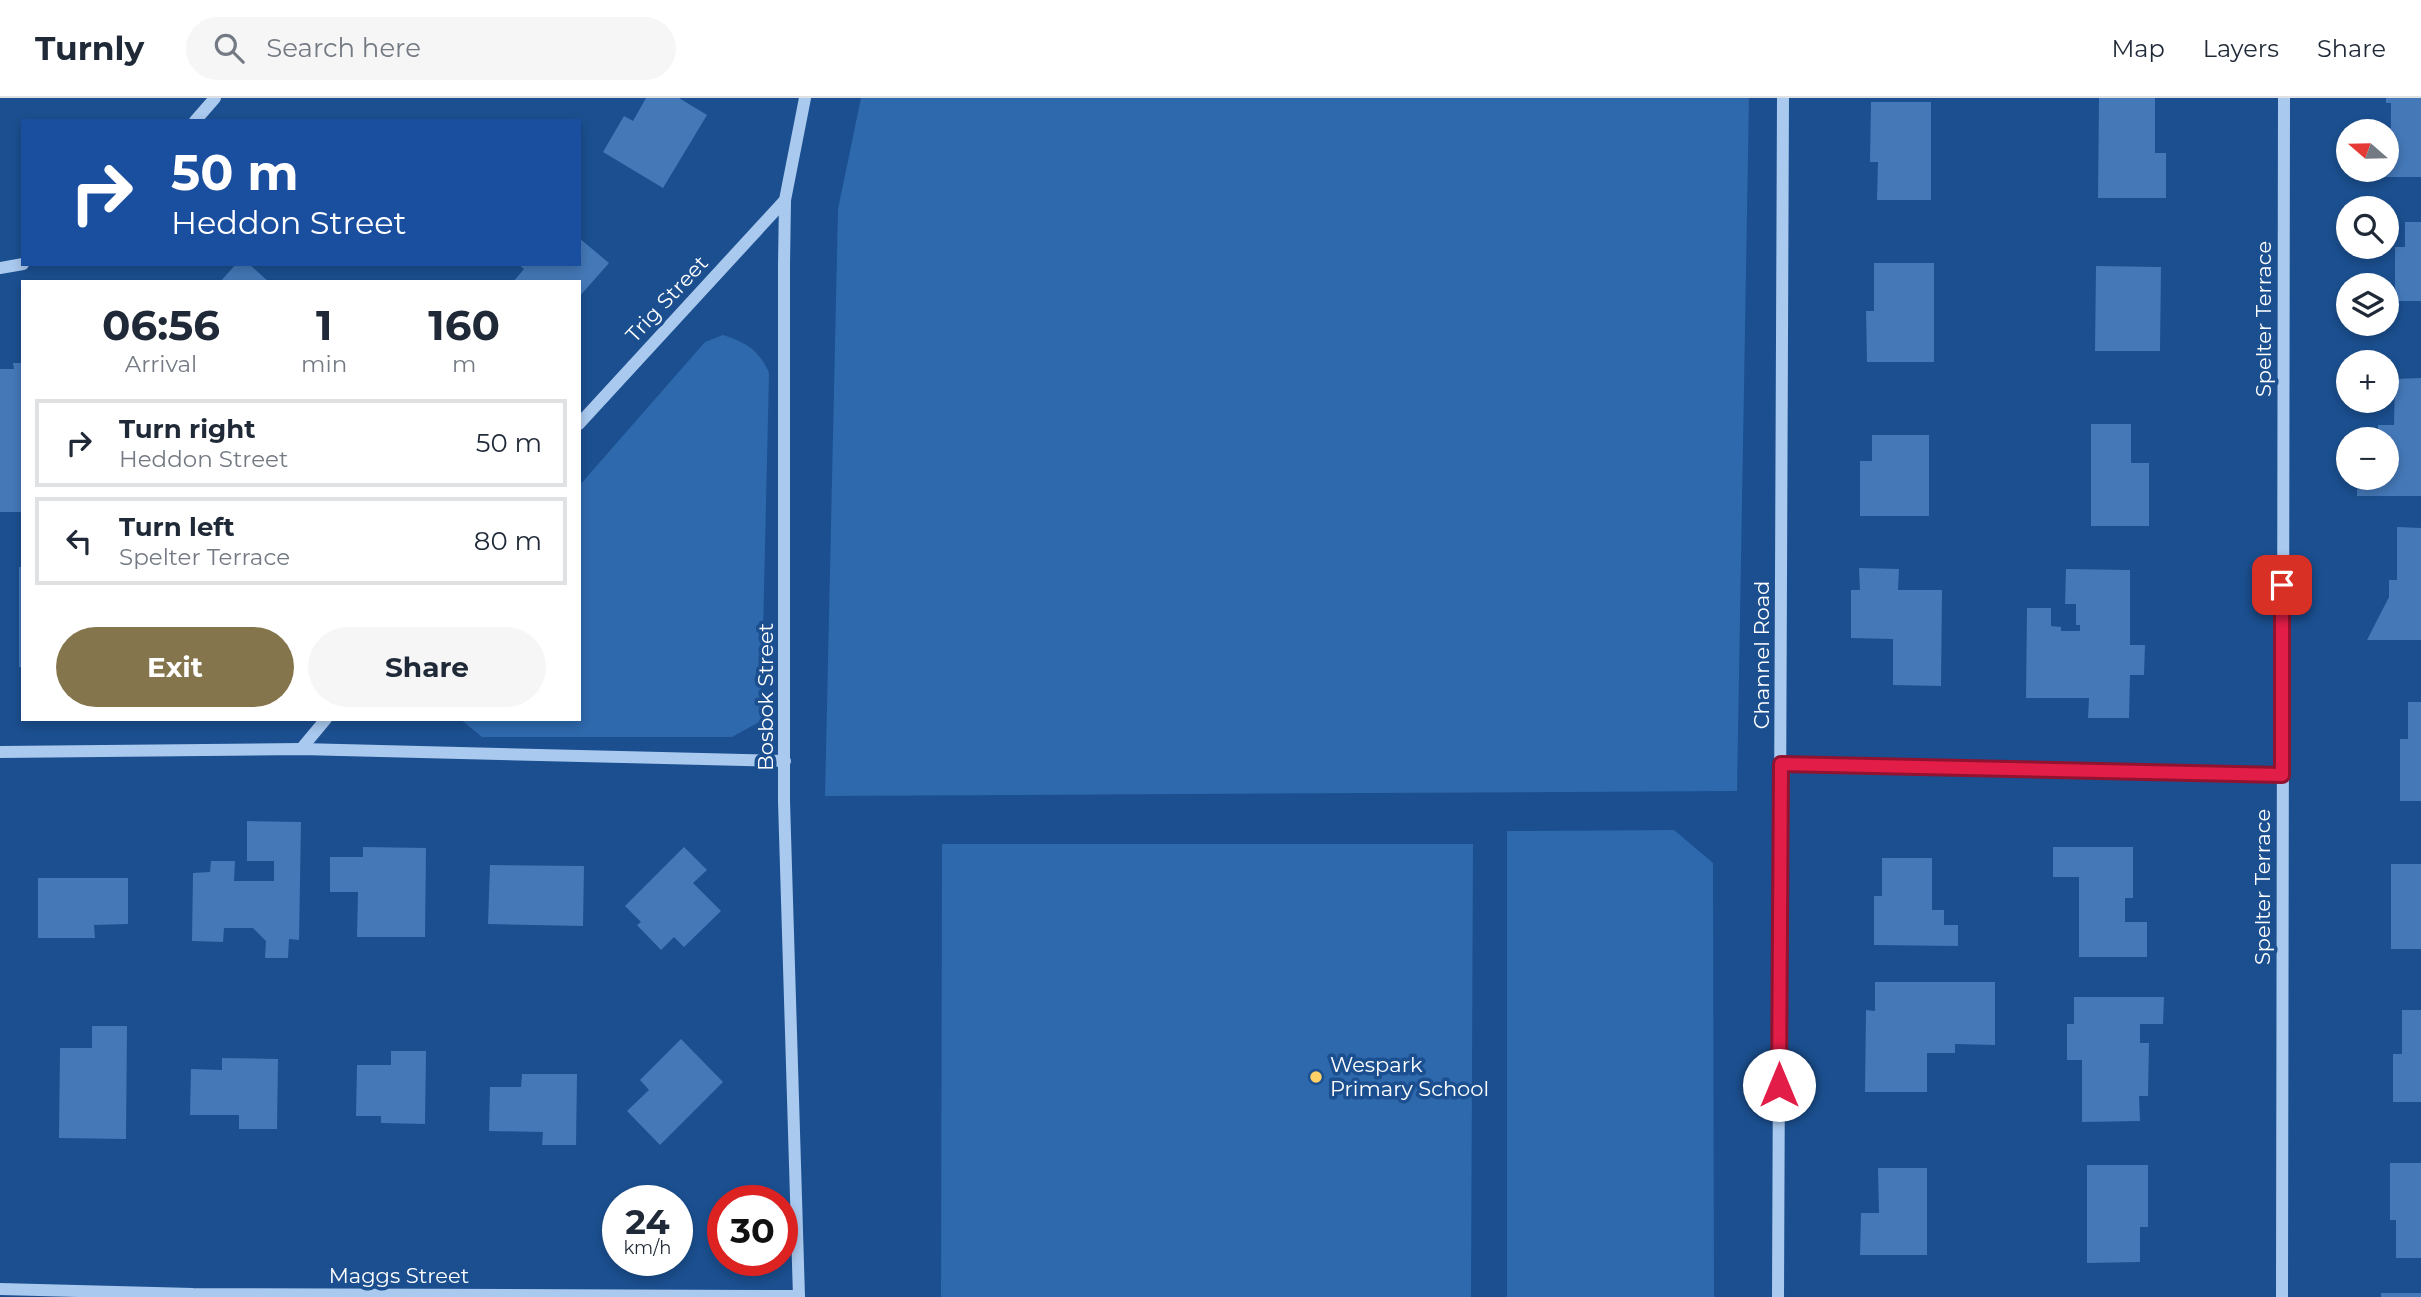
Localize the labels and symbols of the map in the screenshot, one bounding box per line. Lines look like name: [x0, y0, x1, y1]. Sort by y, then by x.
north arrow: [2336, 119, 2399, 182]
street label: Spelter Terrace: [2251, 241, 2276, 397]
street label: Trig Street: [620, 250, 713, 347]
pin: [2252, 555, 2312, 615]
street label: Channel Road: [1749, 581, 1774, 729]
street label: Bosbok Street: [753, 623, 778, 771]
street label: Spelter Terrace: [2250, 809, 2275, 965]
position arrow: [1742, 1048, 1816, 1122]
place label: Wespark Primary School: [1330, 1052, 1489, 1101]
marker: Wespark Primary School: [1308, 1069, 1324, 1085]
speed limit sign: 30: [707, 1185, 798, 1276]
street label: Maggs Street: [329, 1263, 469, 1288]

